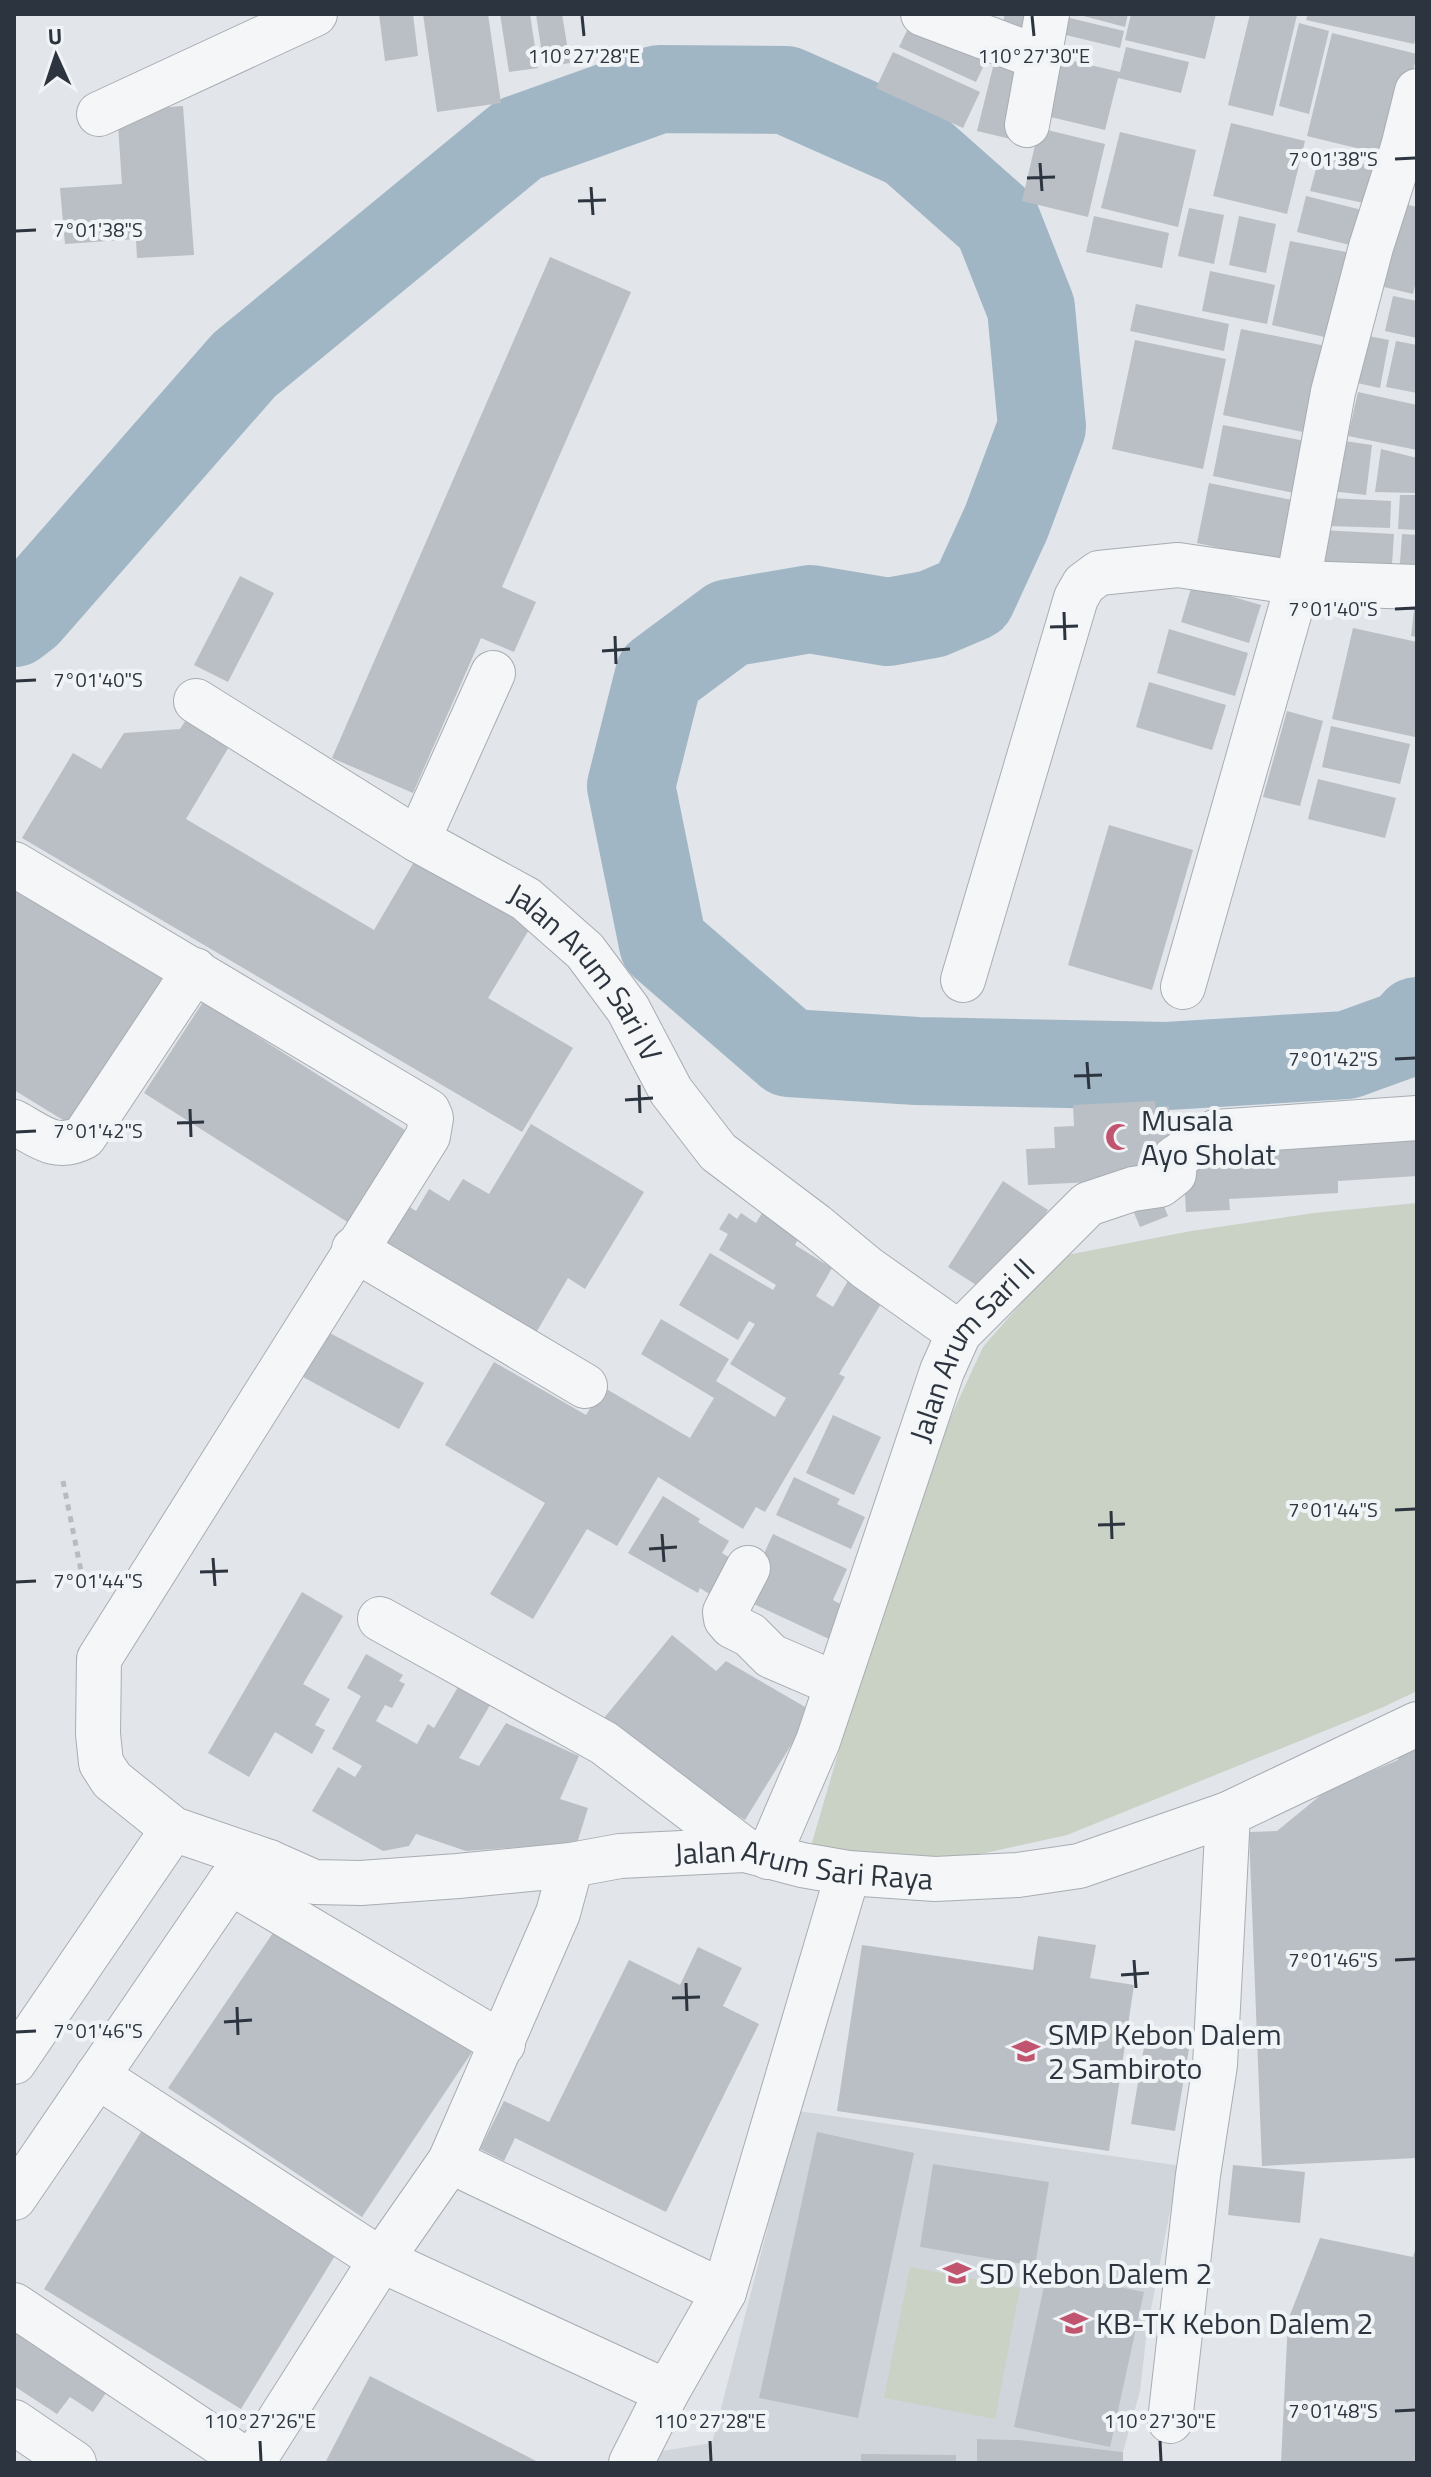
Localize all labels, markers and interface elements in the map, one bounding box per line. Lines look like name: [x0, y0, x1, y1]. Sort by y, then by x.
north arrow: [16, 16, 96, 96]
text: U: [47, 19, 63, 53]
text: 110°27'28"E: [528, 40, 640, 71]
text: 110°27'30"E: [978, 40, 1090, 71]
text: 7°01'38"S: [1288, 143, 1378, 174]
text: 7°01'38"S: [53, 214, 143, 245]
text: 7°01'40"S: [1288, 593, 1378, 624]
text: 7°01'40"S: [53, 664, 143, 695]
street label: Jalan Arum Sari IV: [500, 871, 674, 1069]
text: 7°01'42"S: [1288, 1043, 1378, 1074]
place label: Musala Ayo Sholat: [1141, 1097, 1276, 1177]
text: 7°01'42"S: [53, 1115, 143, 1146]
mosque icon: Musala Ayo Sholat: [1104, 1122, 1134, 1152]
street label: Jalan Arum Sari II: [897, 1247, 1045, 1448]
text: 7°01'44"S: [1288, 1494, 1378, 1525]
text: 7°01'44"S: [53, 1565, 143, 1596]
street label: Jalan Arum Sari Raya: [673, 1827, 935, 1902]
text: 7°01'46"S: [1288, 1944, 1378, 1975]
place label: SMP Kebon Dalem 2 Sambiroto: [1048, 2011, 1282, 2091]
text: 7°01'46"S: [53, 2015, 143, 2046]
school or university icon: SMP Kebon Dalem 2 Sambiroto: [1011, 2036, 1041, 2066]
place label: SD Kebon Dalem 2: [979, 2250, 1212, 2296]
school or university icon: SD Kebon Dalem 2: [942, 2258, 972, 2288]
place label: KB-TK Kebon Dalem 2: [1096, 2300, 1373, 2346]
school or university icon: KB-TK Kebon Dalem 2: [1059, 2308, 1089, 2338]
text: 7°01'48"S: [1288, 2395, 1378, 2426]
text: 110°27'26"E: [204, 2405, 316, 2436]
text: 110°27'28"E: [654, 2405, 766, 2436]
text: 110°27'30"E: [1104, 2405, 1216, 2436]

